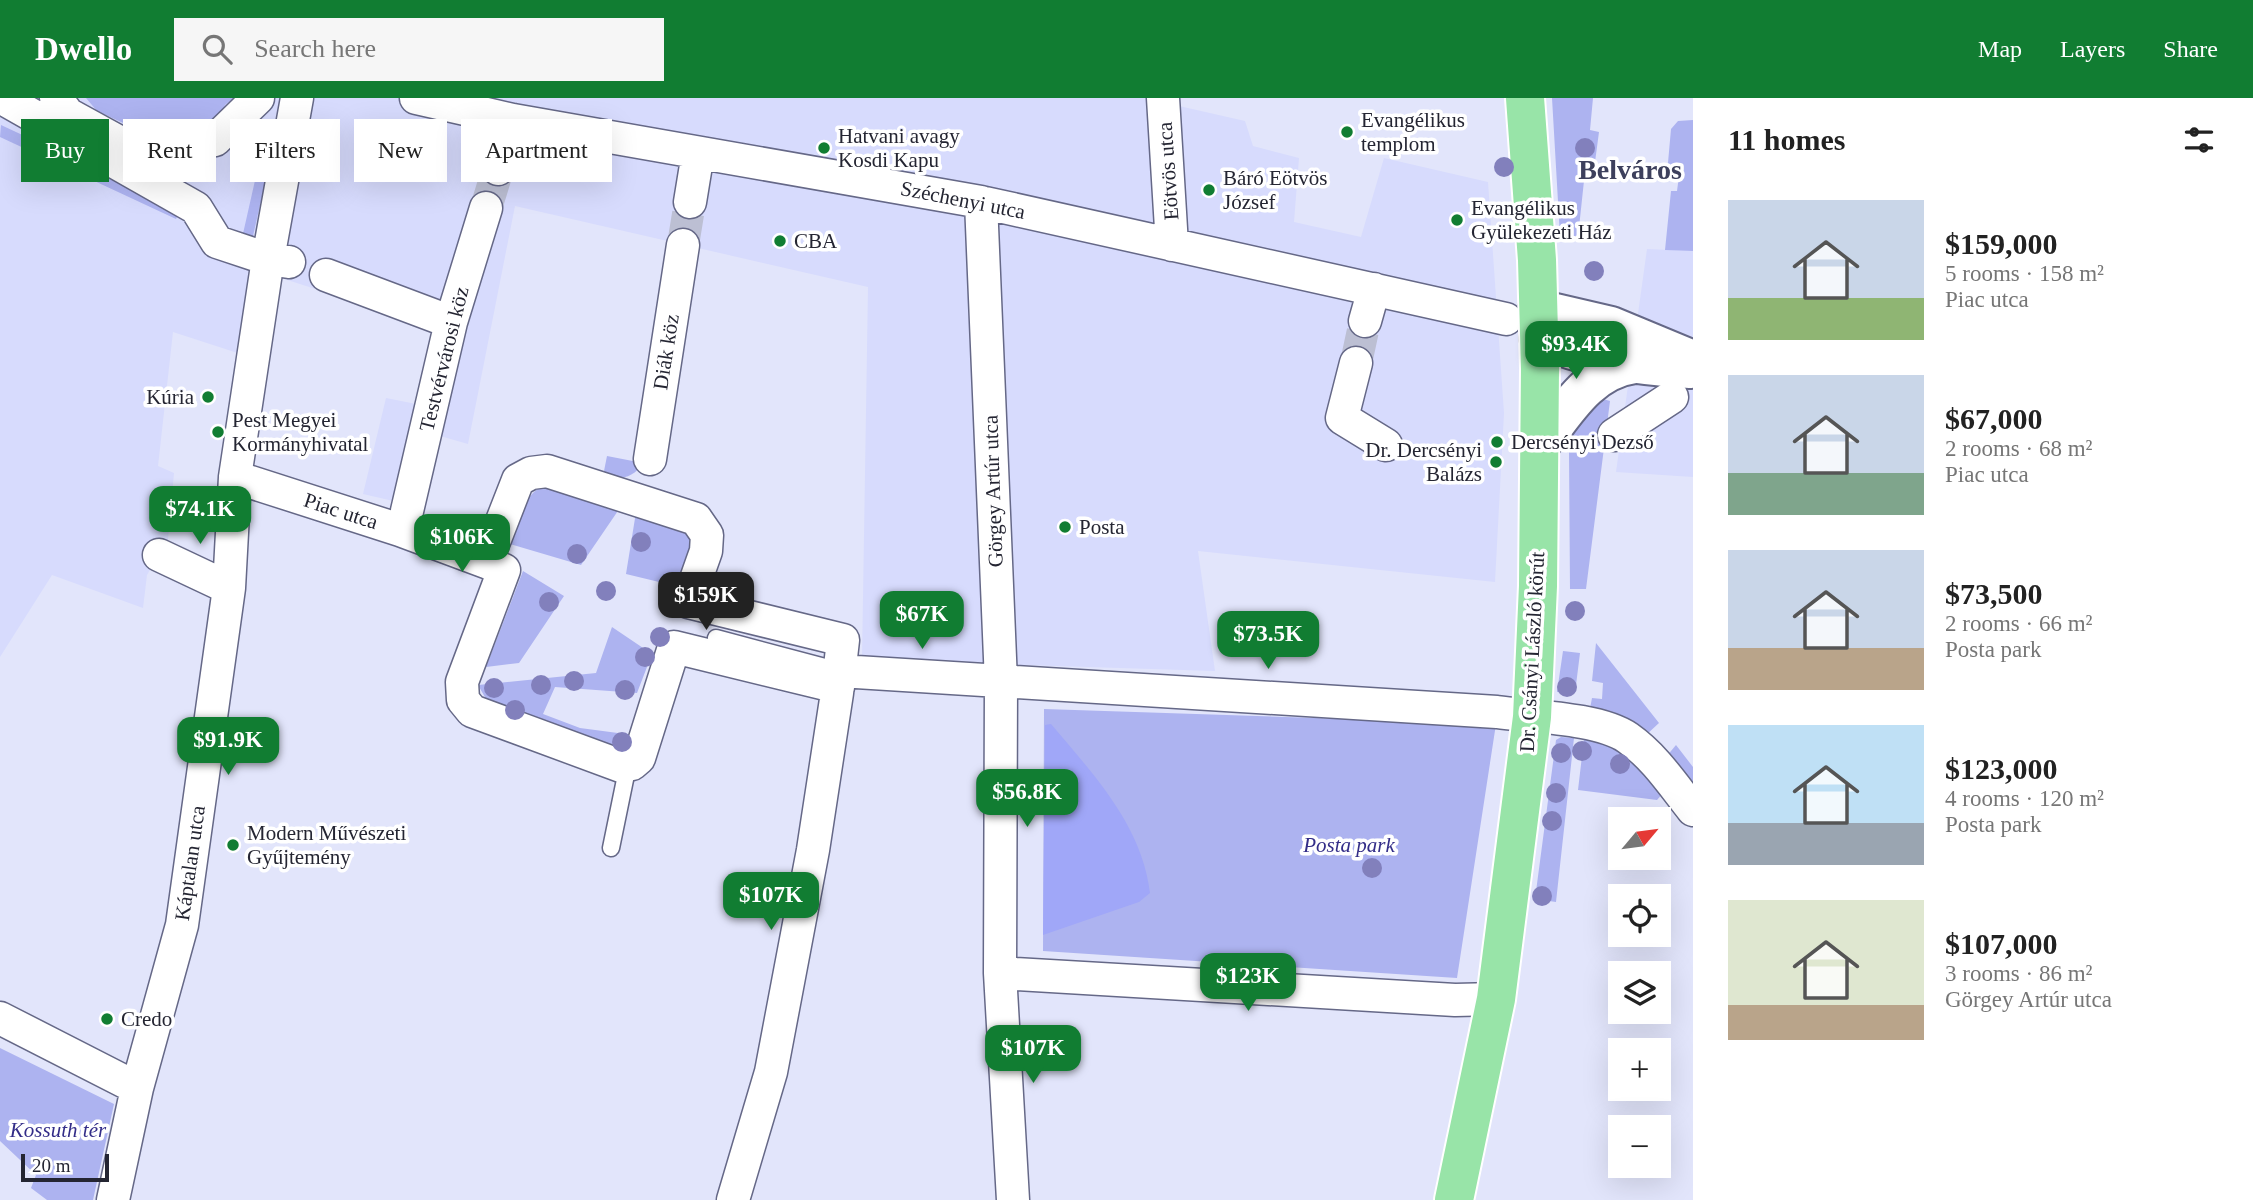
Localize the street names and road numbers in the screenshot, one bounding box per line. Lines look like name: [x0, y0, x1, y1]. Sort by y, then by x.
street label: Eötvös utca: [1153, 120, 1183, 221]
street label: Széchenyi utca: [899, 176, 1028, 224]
street label: Testvérvárosi köz: [414, 284, 474, 434]
street label: Diák köz: [648, 312, 684, 392]
street label: Görgey Artúr utca: [978, 414, 1008, 568]
street label: Piac utca: [301, 488, 382, 534]
street label: Dr. Csányi László körút: [1515, 551, 1549, 753]
street label: Káptalan utca: [170, 803, 210, 922]

